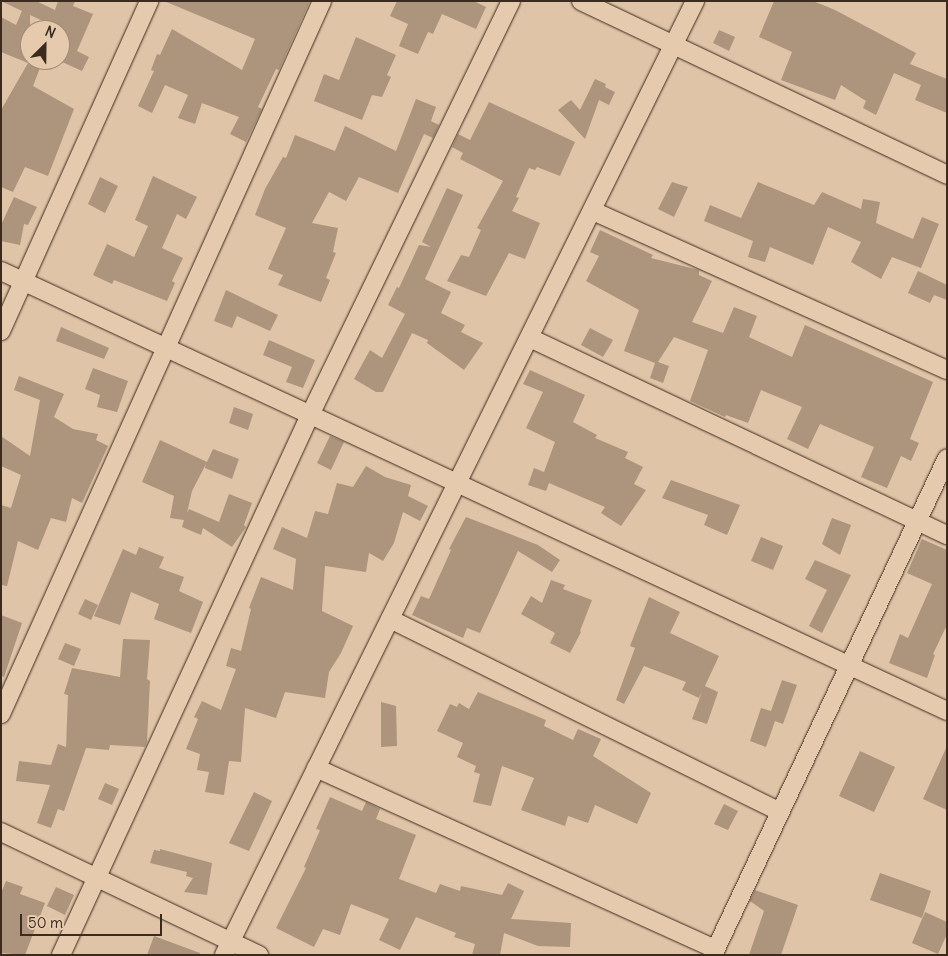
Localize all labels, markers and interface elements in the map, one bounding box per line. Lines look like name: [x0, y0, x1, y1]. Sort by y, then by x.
north arrow: [20, 20, 70, 70]
text: N: [42, 22, 58, 42]
scale bar: [22, 904, 165, 936]
text: 50 m: [28, 913, 63, 932]

